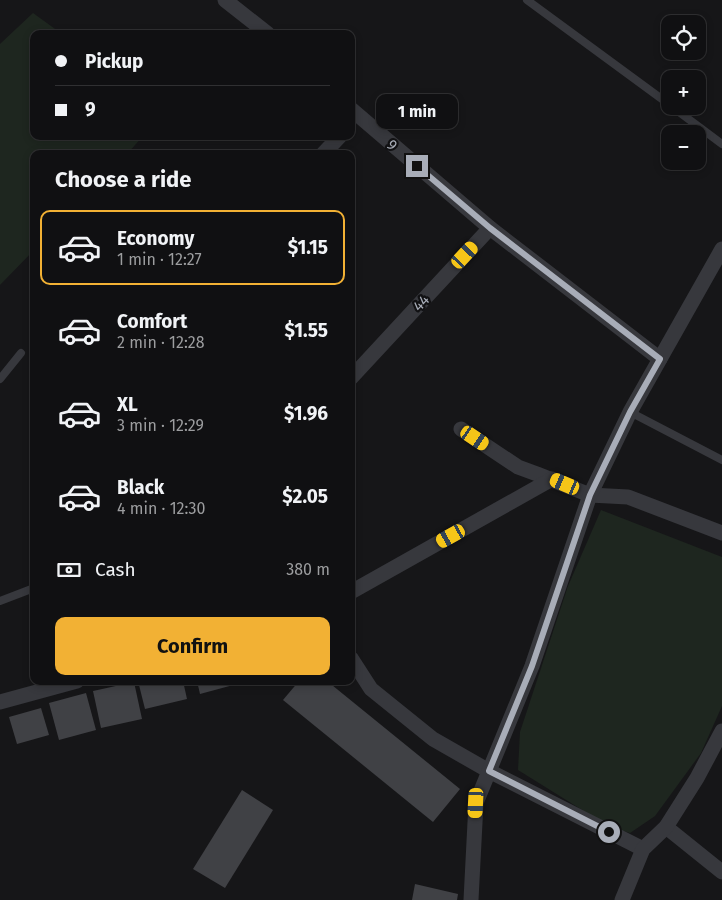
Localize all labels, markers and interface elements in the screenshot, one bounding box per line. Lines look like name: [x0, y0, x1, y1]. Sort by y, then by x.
map controls: [661, 15, 706, 170]
button: locate: [661, 15, 706, 60]
text: Pickup: [85, 50, 143, 73]
button: +: [661, 70, 706, 115]
callout: 1 min: [376, 94, 458, 128]
text: 9: [85, 98, 96, 121]
text: 1 min: [398, 102, 436, 121]
button: −: [661, 125, 706, 170]
street label: 9: [383, 136, 401, 154]
route end: [406, 155, 428, 177]
text: Choose a ride: [55, 166, 191, 193]
icon: car: [57, 225, 102, 270]
text: Economy: [117, 227, 194, 250]
text: $1.15: [288, 236, 328, 259]
car: [449, 239, 480, 271]
text: 1 min · 12:27: [117, 250, 202, 269]
street label: 44: [409, 291, 433, 315]
icon: car: [57, 308, 102, 353]
text: Comfort: [117, 310, 187, 333]
text: $1.55: [284, 319, 328, 342]
text: 2 min · 12:28: [117, 333, 205, 352]
icon: car: [57, 391, 102, 436]
text: XL: [117, 393, 138, 416]
text: $1.96: [284, 402, 328, 425]
text: 3 min · 12:29: [117, 416, 204, 435]
car: [458, 423, 491, 453]
car: [548, 471, 581, 497]
icon: car: [57, 474, 102, 519]
text: Black: [117, 476, 164, 499]
text: $2.05: [282, 485, 328, 508]
text: 4 min · 12:30: [117, 499, 205, 518]
car: [434, 522, 467, 550]
icon: cash: [55, 556, 83, 584]
text: Cash: [95, 558, 136, 581]
text: 380 m: [286, 560, 330, 579]
button: Confirm: [55, 617, 330, 675]
car: [467, 788, 484, 818]
route start: [598, 821, 620, 843]

